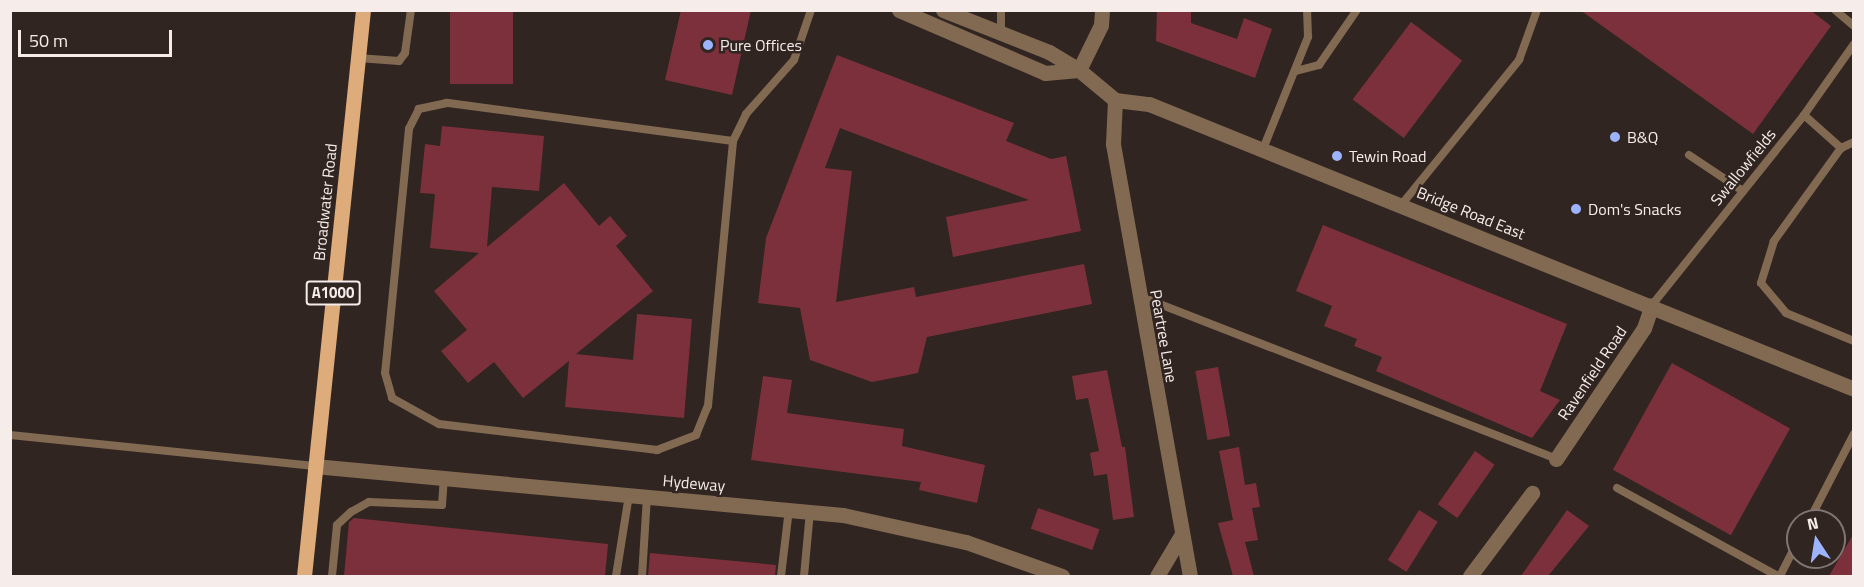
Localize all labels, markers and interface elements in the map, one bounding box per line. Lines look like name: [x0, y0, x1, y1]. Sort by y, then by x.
scale bar: [21, 18, 176, 56]
text: 50 m: [29, 27, 68, 54]
place label: Pure Offices: [720, 35, 802, 55]
marker: Pure Offices: [701, 38, 715, 52]
street label: Swallowfields: [1706, 125, 1780, 209]
place label: B&Q: [1627, 127, 1658, 147]
marker: B&Q: [1608, 130, 1622, 144]
street label: Broadwater Road: [309, 142, 341, 262]
place label: Tewin Road: [1349, 146, 1426, 166]
marker: Tewin Road: [1330, 149, 1344, 163]
street label: Bridge Road East: [1414, 183, 1528, 243]
place label: Dom's Snacks: [1588, 199, 1682, 219]
marker: Dom's Snacks: [1569, 202, 1583, 216]
road number: A1000: [304, 281, 362, 305]
street label: Peartree Lane: [1146, 288, 1182, 384]
street label: Ravenfield Road: [1554, 322, 1630, 424]
street label: Hydeway: [662, 471, 726, 495]
north arrow: [1786, 509, 1846, 569]
text: N: [1805, 510, 1821, 536]

